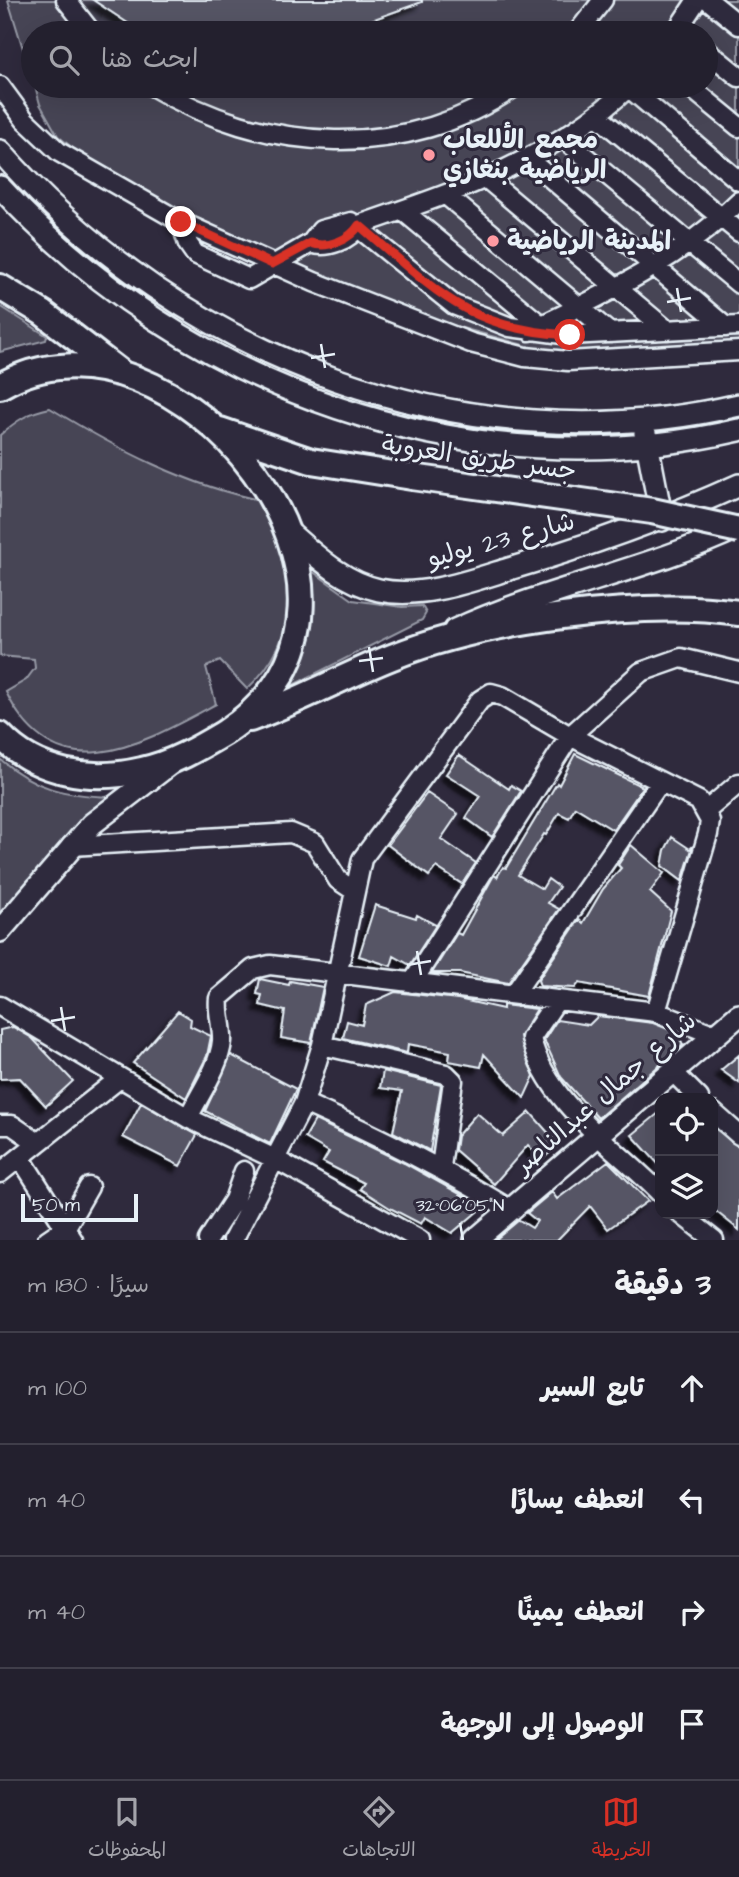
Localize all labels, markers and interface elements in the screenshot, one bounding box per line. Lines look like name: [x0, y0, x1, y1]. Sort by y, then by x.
search box: [21, 21, 718, 98]
icon: search: [45, 41, 83, 79]
text: ابحث هنا: [101, 41, 198, 77]
place label: مجمع الأللعاب الرياضية بنغازي: [443, 121, 606, 188]
marker: مجمع الأللعاب الرياضية بنغازي: [421, 147, 437, 163]
route end: [165, 206, 196, 237]
place label: المدينة الرياضية: [507, 223, 671, 259]
marker: المدينة الرياضية: [485, 233, 501, 249]
route start: [554, 319, 585, 350]
street label: جسر طريق العروبة: [379, 427, 579, 489]
street label: شارع 23 يوليو: [422, 503, 579, 577]
street label: شارع جمال عبدالناصر: [504, 1003, 704, 1184]
map controls: [655, 1093, 718, 1219]
button: locate: [655, 1093, 718, 1156]
button: layers: [655, 1156, 718, 1219]
scale bar: [21, 1191, 138, 1223]
text: 50 m: [32, 1192, 80, 1219]
text: 32°06'05"N: [416, 1193, 504, 1218]
text: 3 دقيقة: [615, 1264, 711, 1306]
text: سيرًا · 180 m: [28, 1269, 149, 1301]
icon: ahead: [673, 1369, 711, 1407]
text: تابع السير: [541, 1370, 644, 1406]
text: 100 m: [28, 1372, 87, 1404]
icon: left: [673, 1481, 711, 1519]
text: انعطف يسارًا: [511, 1482, 644, 1518]
text: 40 m: [28, 1484, 85, 1516]
icon: right: [673, 1593, 711, 1631]
text: انعطف يمينًا: [517, 1594, 644, 1630]
text: 40 m: [28, 1596, 85, 1628]
icon: arrive: [673, 1705, 711, 1743]
text: الوصول إلى الوجهة: [440, 1706, 644, 1742]
tab: المحفوظات: [88, 1793, 166, 1866]
tab: الاتجاهات: [342, 1793, 416, 1866]
tab: الخريطة: [592, 1793, 651, 1866]

